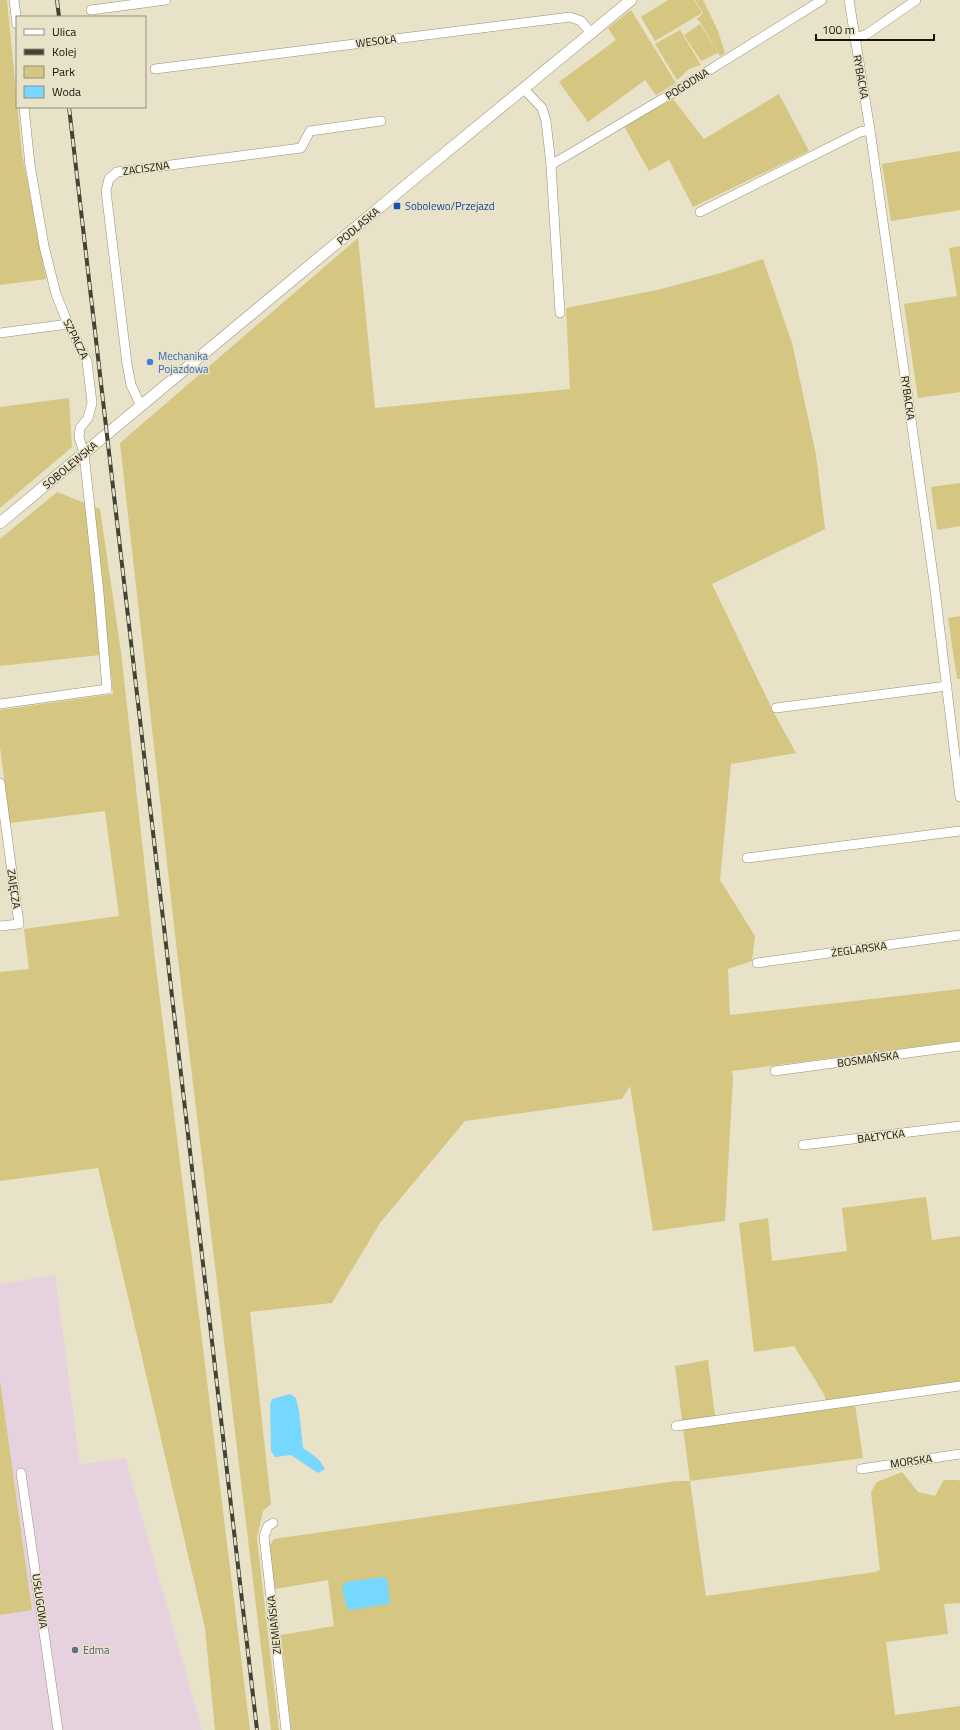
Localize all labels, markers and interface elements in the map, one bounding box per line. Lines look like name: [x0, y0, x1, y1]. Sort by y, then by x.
legend: [16, 16, 146, 108]
scale bar: [816, 16, 934, 42]
text: 100 m: [822, 20, 855, 39]
text: Ulica: [52, 22, 76, 41]
street label: WESOŁA: [355, 31, 398, 51]
text: Kolej: [52, 42, 76, 61]
street label: RYBACKA: [849, 54, 873, 101]
text: Park: [52, 62, 75, 81]
street label: POGODNA: [662, 64, 712, 104]
text: Woda: [52, 82, 81, 101]
street label: ZACISZNA: [122, 157, 171, 179]
place label: Sobolewo/Przejazd: [405, 198, 495, 214]
marker: Sobolewo/Przejazd: [392, 201, 402, 211]
street label: PODLASKA: [333, 203, 383, 249]
street label: SZPACZA: [59, 316, 93, 362]
place label: Mechanika Pojazdowa: [158, 348, 209, 377]
marker: Mechanika Pojazdowa: [145, 357, 155, 367]
street label: RYBACKA: [897, 375, 919, 422]
street label: SOBOLEWSKA: [39, 437, 101, 493]
street label: ZAJĘCZA: [3, 868, 25, 910]
street label: ŻEGLARSKA: [830, 937, 888, 961]
street label: BOSMAŃSKA: [836, 1047, 900, 1071]
street label: BAŁTYCKA: [856, 1125, 906, 1147]
street label: MORSKA: [889, 1450, 933, 1472]
street label: USŁUGOWA: [28, 1572, 52, 1630]
street label: ZIEMIAŃSKA: [263, 1594, 285, 1655]
place label: Edma: [83, 1642, 110, 1658]
marker: Edma: [70, 1645, 80, 1655]

